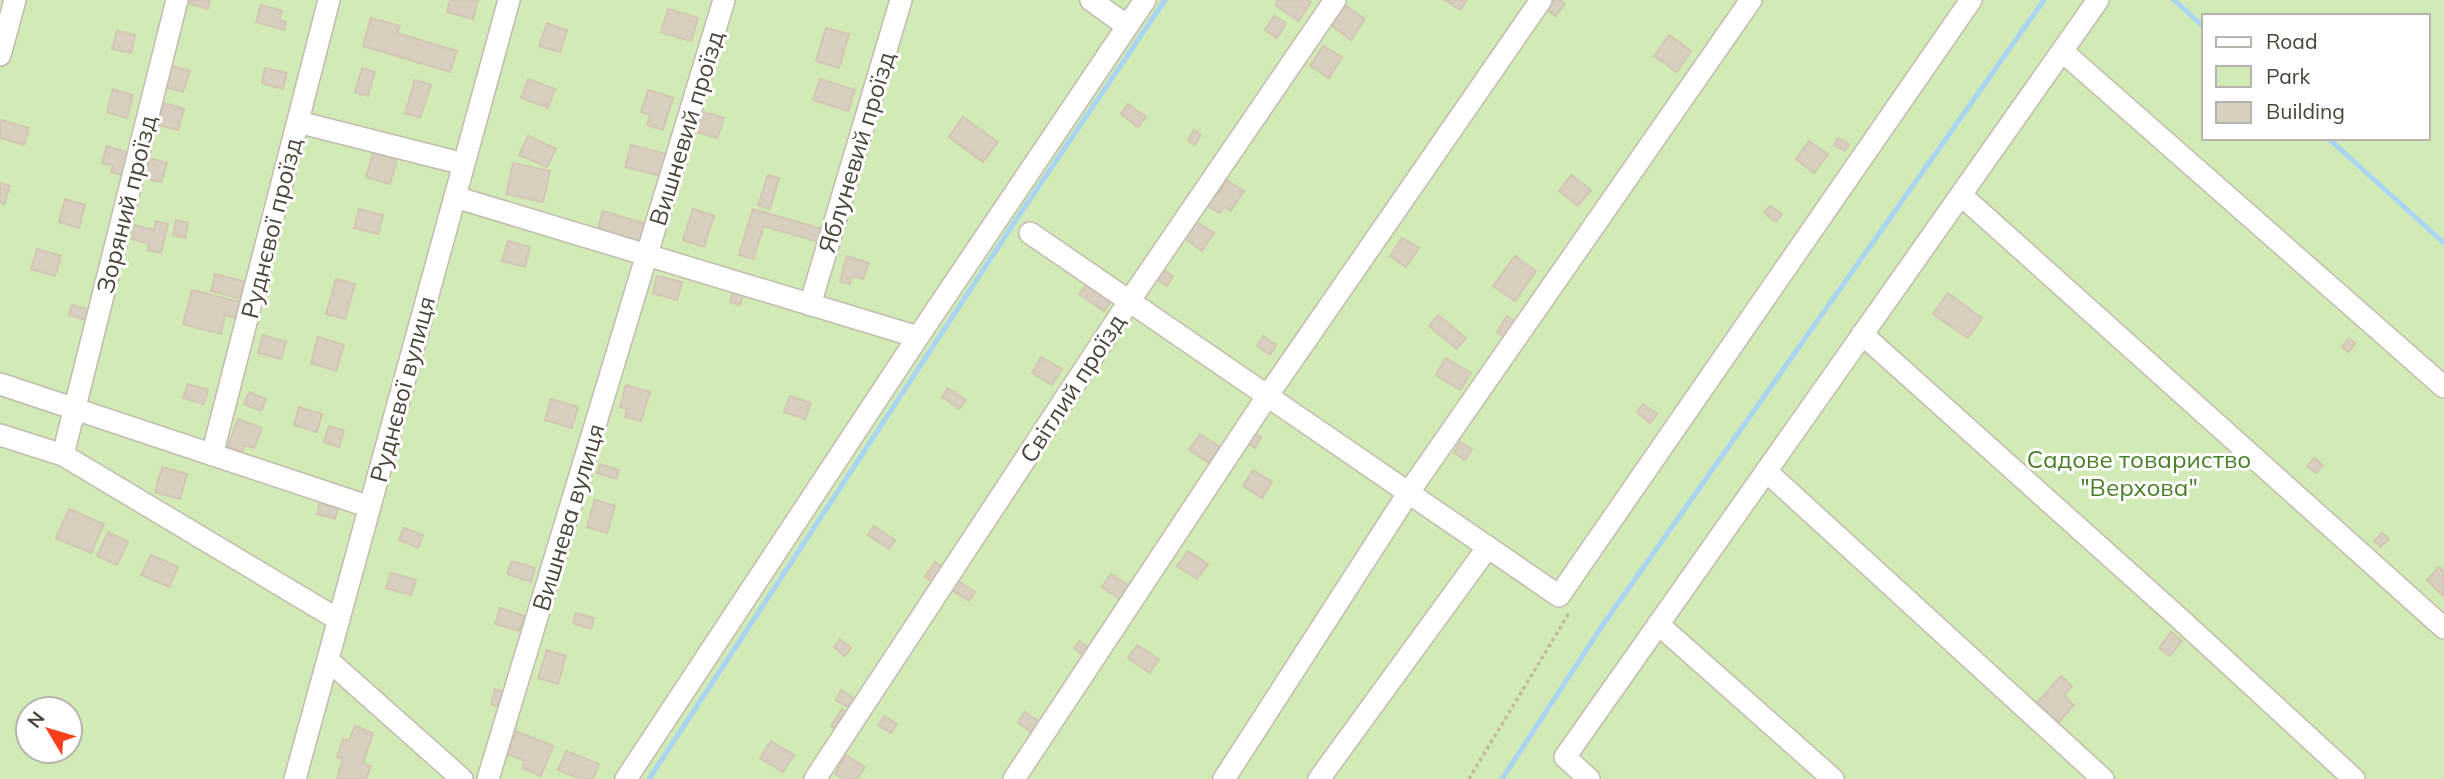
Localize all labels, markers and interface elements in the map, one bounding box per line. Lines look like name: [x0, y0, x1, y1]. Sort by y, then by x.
legend: [2202, 14, 2430, 140]
street label: Вишневий проїзд: [642, 27, 730, 229]
text: Road: [2266, 28, 2317, 54]
street label: Яблуневий проїзд: [811, 48, 901, 256]
text: Park: [2266, 63, 2310, 89]
text: Building: [2266, 98, 2345, 124]
street label: Зоряний проїзд: [89, 112, 163, 296]
street label: Руднєвої проїзд: [234, 134, 308, 322]
street label: Руднєвої вулиця: [363, 293, 441, 485]
street label: Світлий проїзд: [1013, 308, 1131, 468]
street label: Вишнева вулиця: [525, 420, 611, 614]
park label: Садове товариство "Верхова": [2027, 444, 2251, 502]
north arrow: [14, 695, 84, 765]
text: N: [22, 706, 49, 733]

